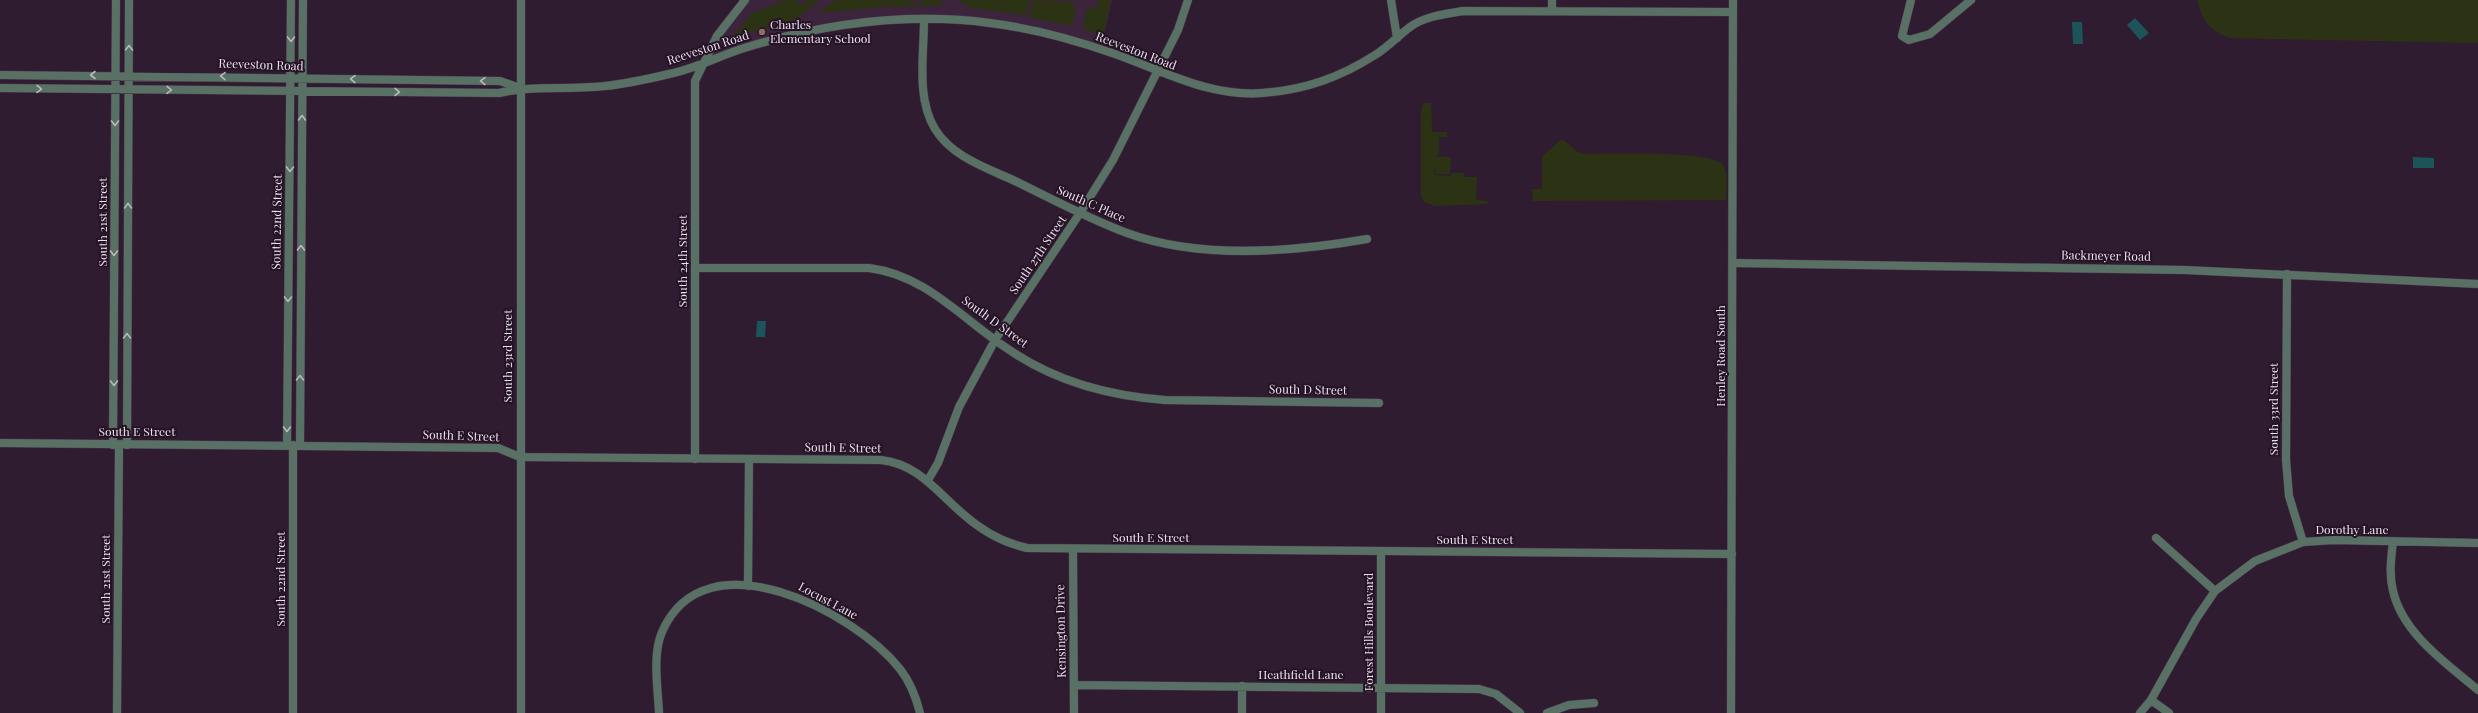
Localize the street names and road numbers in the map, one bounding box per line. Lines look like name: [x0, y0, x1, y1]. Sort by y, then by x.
street label: Reeveston Road: [665, 26, 751, 68]
street label: Reeveston Road: [1094, 27, 1179, 73]
street label: Reeveston Road: [218, 55, 304, 73]
street label: South 22nd Street: [267, 174, 285, 270]
street label: South 21st Street: [94, 177, 110, 267]
street label: South C Place: [1054, 181, 1128, 225]
street label: South 27th Street: [1005, 211, 1070, 297]
street label: South 24th Street: [674, 214, 690, 307]
street label: Backmeyer Road: [2061, 246, 2151, 264]
street label: South D Street: [959, 292, 1033, 351]
street label: Henley Road South: [1712, 305, 1728, 407]
street label: South 23rd Street: [499, 309, 515, 402]
street label: South 33rd Street: [2265, 362, 2281, 455]
street label: South D Street: [1269, 380, 1348, 398]
street label: South E Street: [99, 423, 176, 439]
street label: South E Street: [422, 426, 500, 444]
street label: South E Street: [804, 438, 882, 456]
street label: Dorothy Lane: [2315, 521, 2389, 537]
street label: South E Street: [1113, 529, 1190, 545]
street label: South 22nd Street: [272, 531, 288, 627]
street label: South E Street: [1437, 531, 1514, 547]
street label: South 21st Street: [97, 534, 113, 624]
street label: Forest Hills Boulevard: [1360, 573, 1376, 691]
street label: Locust Lane: [796, 578, 861, 622]
street label: Kensington Drive: [1051, 584, 1069, 678]
street label: Heathfield Lane: [1258, 666, 1344, 682]

